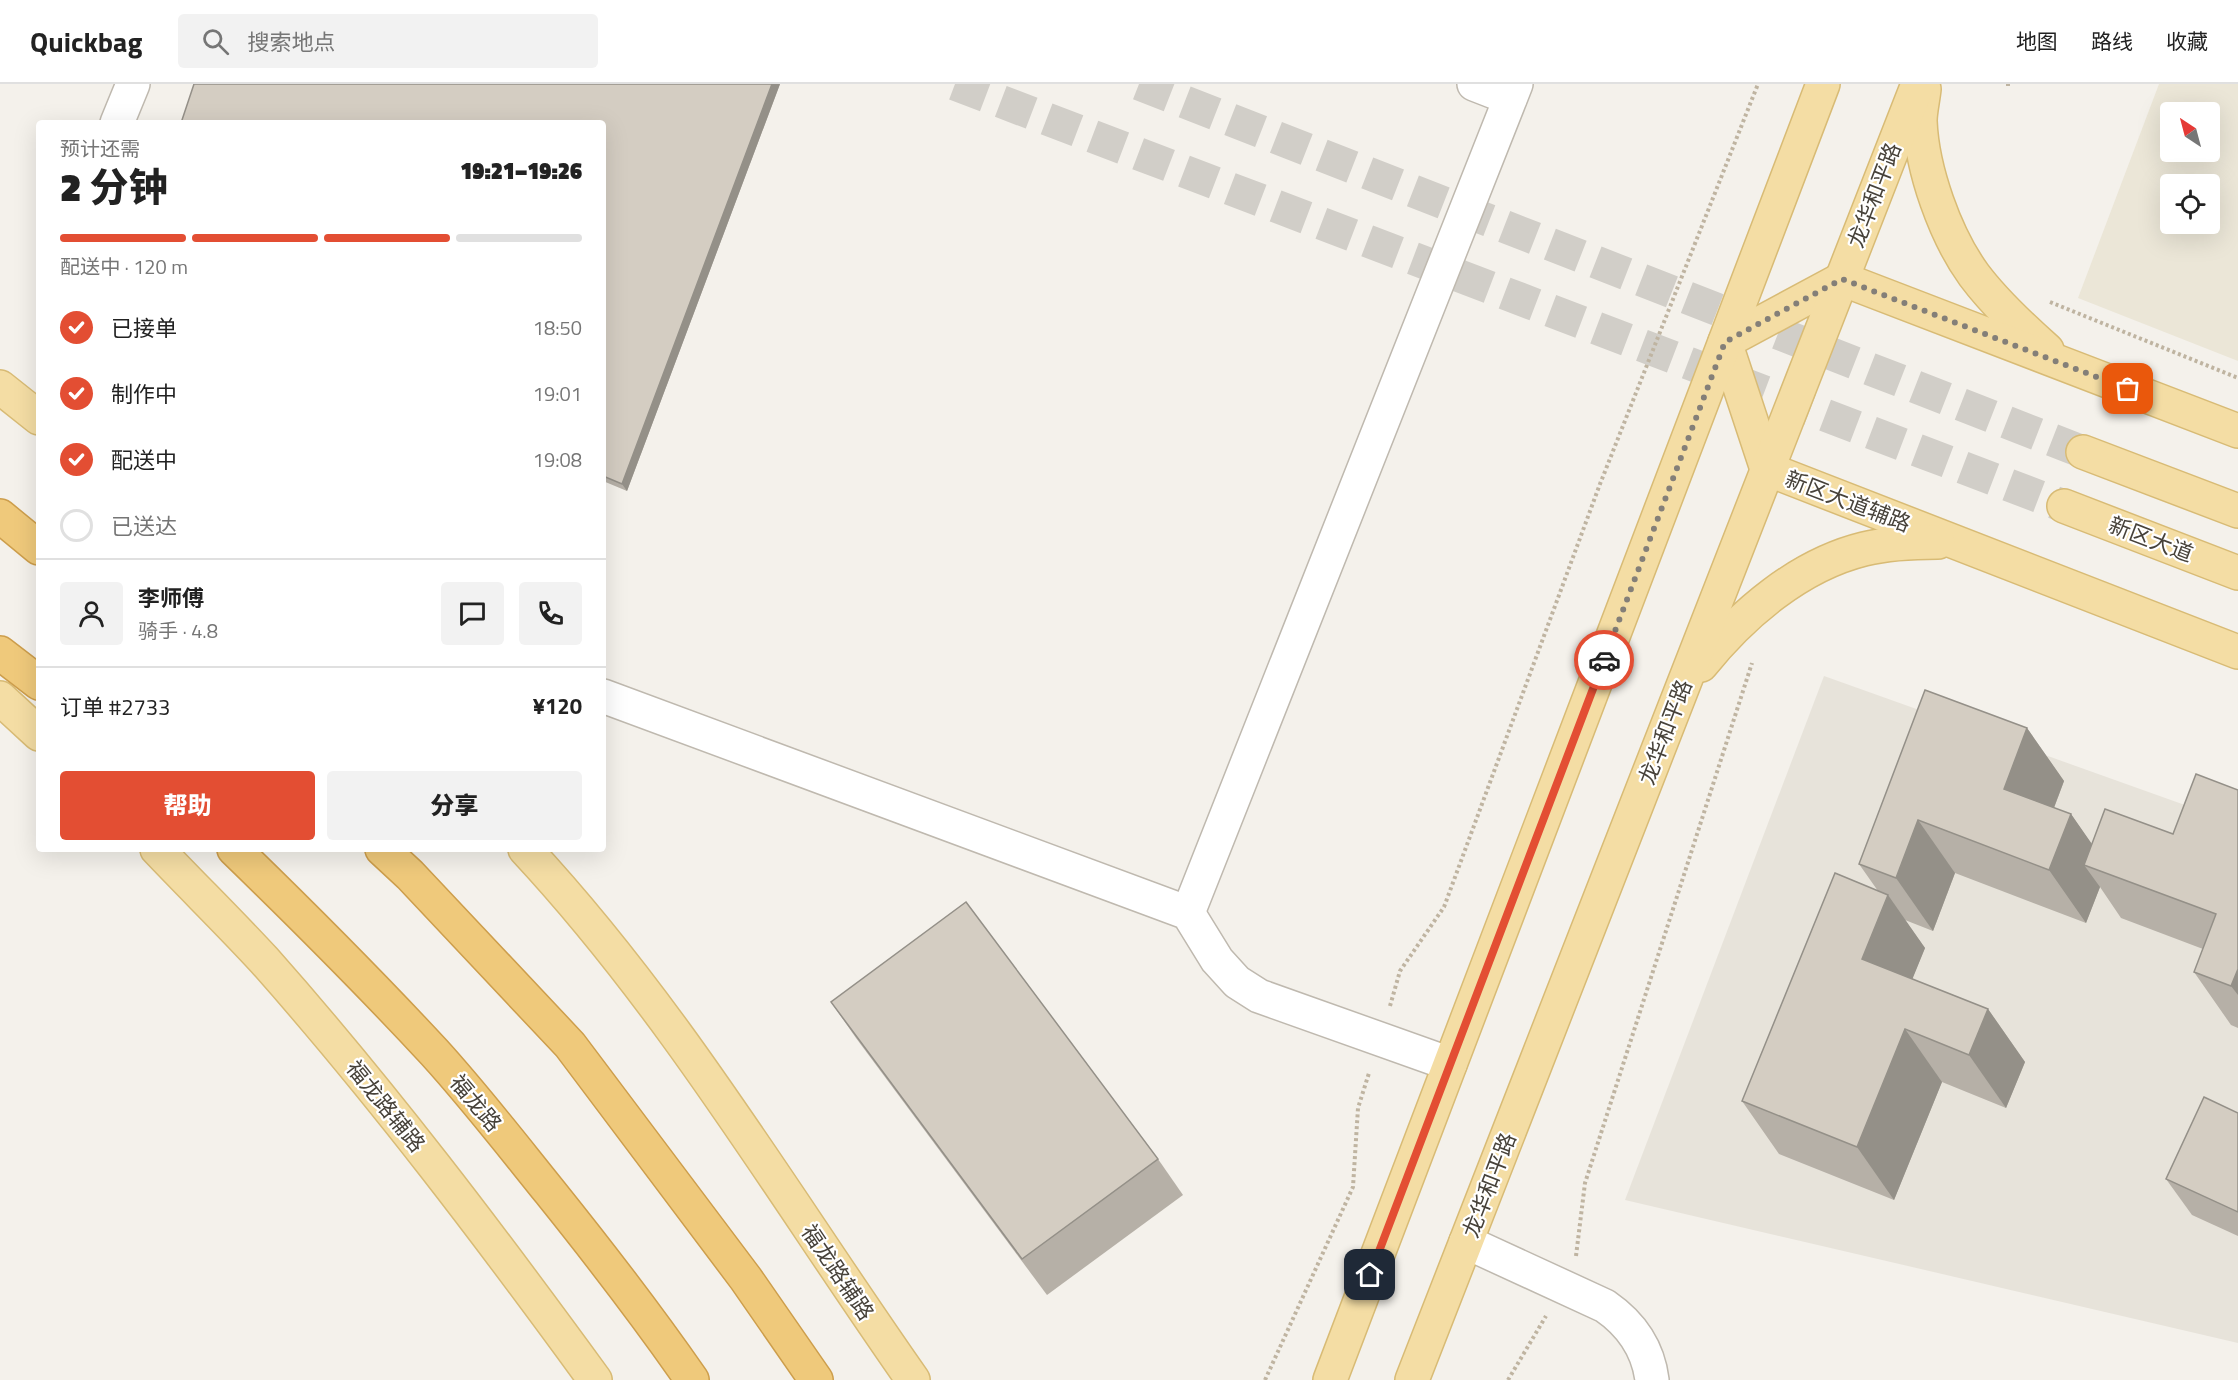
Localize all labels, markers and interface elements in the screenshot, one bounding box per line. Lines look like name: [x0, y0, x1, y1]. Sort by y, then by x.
search box: [178, 14, 598, 68]
text: Quickbag: [30, 20, 142, 63]
icon: search: [199, 25, 232, 58]
text: 搜索地点: [247, 25, 335, 59]
text: 地图: [2016, 25, 2058, 57]
text: 路线: [2091, 25, 2133, 57]
text: 收藏: [2166, 25, 2208, 57]
north arrow: [2160, 102, 2220, 162]
map controls: [2160, 102, 2220, 234]
text: 预计还需: [60, 133, 140, 164]
street label: 龙华和平路: [1838, 138, 1910, 252]
text: 19:21–19:26: [460, 154, 582, 188]
text: 2 分钟: [60, 157, 168, 216]
button: locate: [2160, 174, 2220, 234]
text: 配送中 · 120 m: [60, 251, 188, 282]
icon: check: [60, 311, 93, 344]
text: 已接单: [111, 311, 177, 345]
text: 18:50: [533, 312, 582, 343]
pin: [2102, 363, 2153, 414]
icon: bag: [2111, 372, 2144, 405]
icon: check: [60, 377, 93, 410]
text: 制作中: [111, 377, 177, 411]
text: 19:01: [533, 378, 582, 409]
icon: check: [60, 443, 93, 476]
text: 配送中: [111, 443, 177, 477]
text: 19:08: [533, 444, 582, 475]
street label: 新区大道辅路: [1780, 461, 1916, 541]
street label: 新区大道: [2104, 507, 2198, 571]
text: 已送达: [111, 509, 177, 543]
text: 李师傅: [138, 581, 204, 615]
button: person: [60, 582, 123, 645]
button: chat: [441, 582, 504, 645]
button: phone: [519, 582, 582, 645]
text: 骑手 · 4.8: [138, 615, 218, 646]
courier: [1574, 630, 1634, 690]
icon: car: [1588, 644, 1621, 677]
street label: 龙华和平路: [1629, 675, 1701, 789]
text: ¥120: [533, 689, 582, 723]
text: 订单 #2733: [60, 690, 170, 724]
button: 帮助: [60, 771, 315, 840]
button: 分享: [327, 771, 582, 840]
street label: 福龙路辅路: [338, 1053, 434, 1159]
street label: 福龙路: [442, 1067, 510, 1139]
street label: 龙华和平路: [1453, 1128, 1525, 1242]
street label: 福龙路辅路: [793, 1217, 883, 1327]
pin: [1344, 1249, 1395, 1300]
icon: home: [1353, 1258, 1386, 1291]

